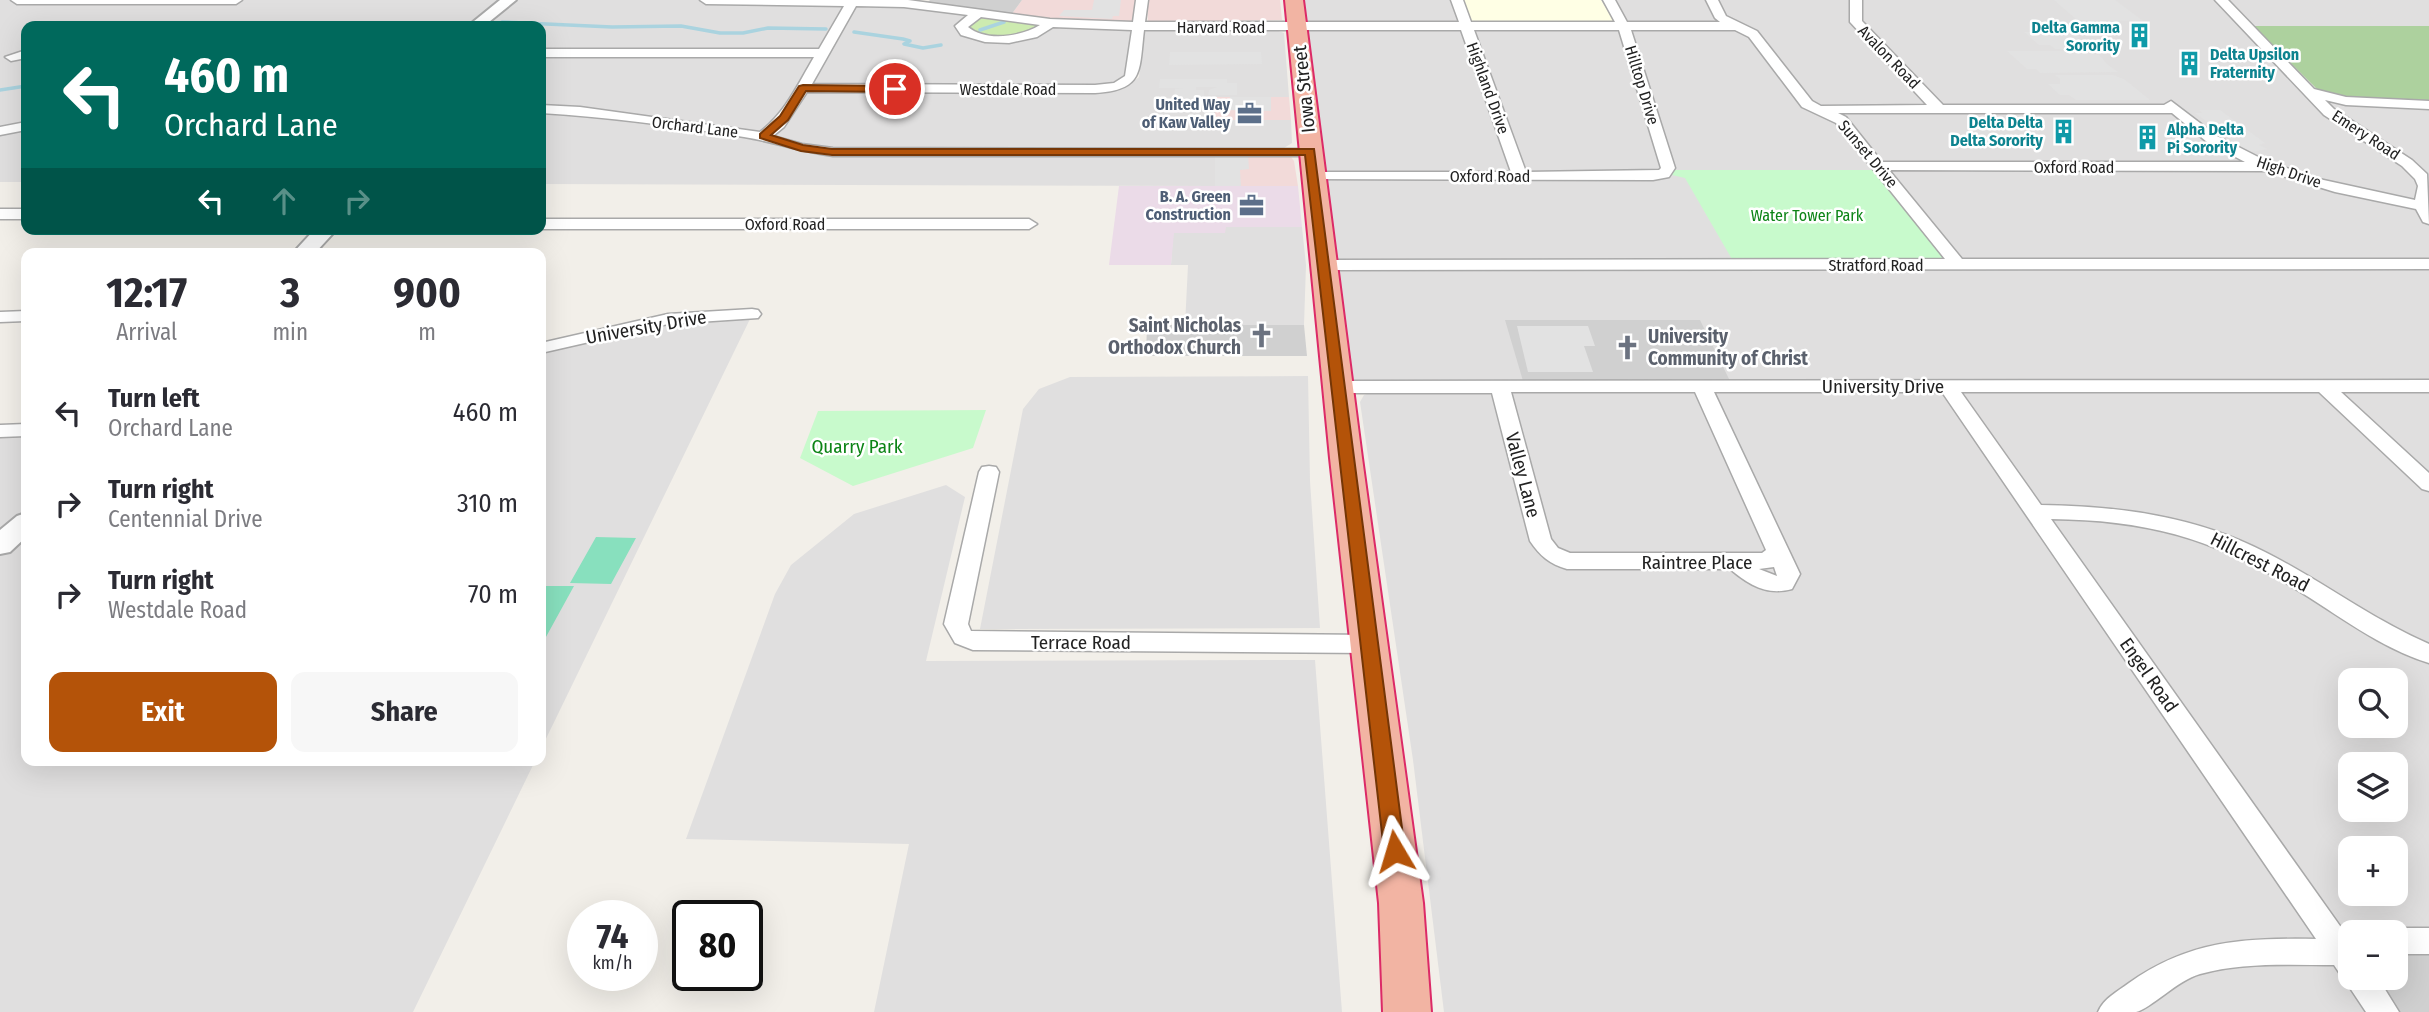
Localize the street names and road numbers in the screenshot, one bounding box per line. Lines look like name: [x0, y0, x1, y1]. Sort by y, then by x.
street label: Harvard Road: [1177, 18, 1265, 37]
street label: Avalon Road: [1854, 21, 1924, 93]
street label: Highland Drive: [1463, 39, 1513, 137]
street label: Iowa Street: [1288, 43, 1320, 134]
street label: Hilltop Drive: [1621, 43, 1663, 127]
street label: Westdale Road: [960, 80, 1056, 99]
street label: Emery Road: [2328, 106, 2404, 164]
street label: Orchard Lane: [651, 112, 739, 142]
street label: Sunset Drive: [1834, 116, 1902, 192]
street label: High Drive: [2254, 152, 2324, 192]
street label: Oxford Road: [2034, 158, 2114, 177]
street label: Oxford Road: [1450, 167, 1530, 186]
street label: Oxford Road: [745, 215, 825, 234]
street label: Stratford Road: [1828, 256, 1924, 275]
street label: University Drive: [584, 305, 708, 349]
street label: University Drive: [1822, 375, 1944, 398]
street label: Valley Lane: [1501, 430, 1545, 520]
street label: Hillcrest Road: [2207, 527, 2313, 597]
street label: Raintree Place: [1642, 551, 1752, 574]
street label: Terrace Road: [1031, 631, 1131, 654]
street label: Engel Road: [2115, 633, 2183, 717]

